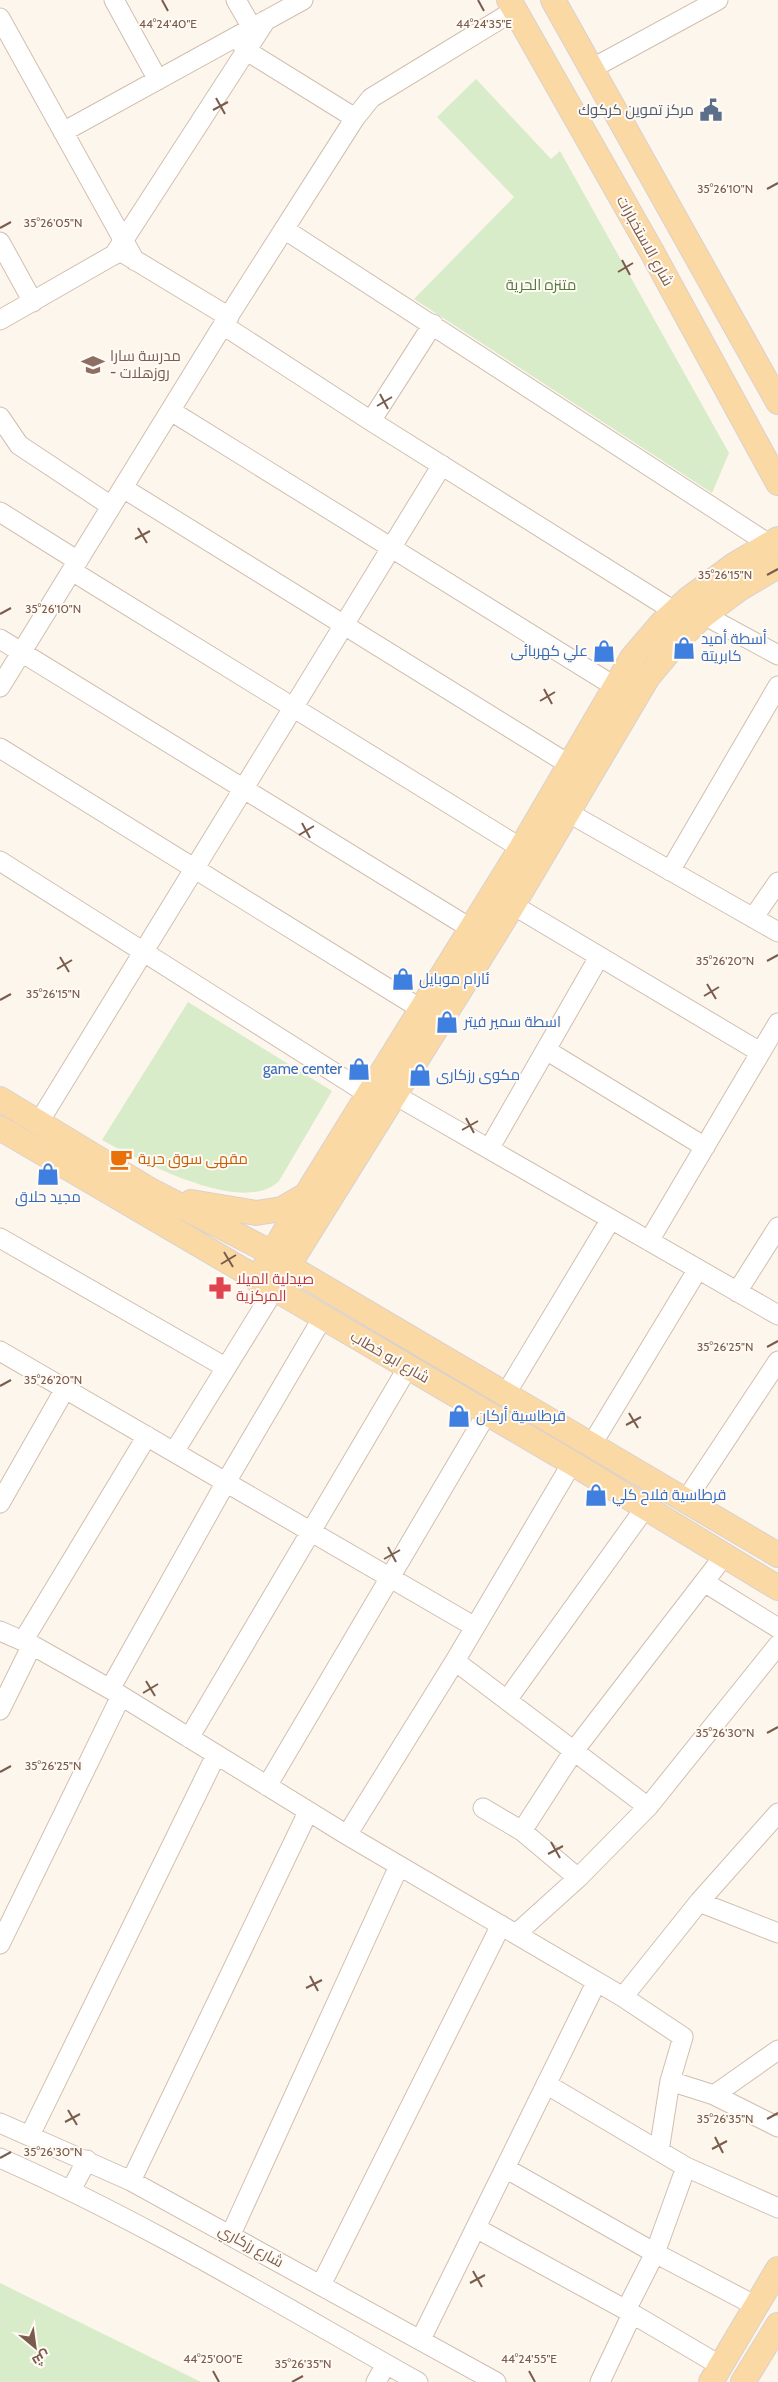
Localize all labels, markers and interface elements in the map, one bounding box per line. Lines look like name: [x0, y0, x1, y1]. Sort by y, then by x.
text: 44°24'40"E: [139, 16, 197, 31]
text: 44°24'35"E: [456, 16, 512, 31]
public building icon: مركز تموين كركوك: [698, 97, 724, 123]
place label: مركز تموين كركوك: [578, 101, 694, 120]
text: 35°26'10"N: [697, 181, 753, 196]
street label: شارع الاستخبارات: [611, 193, 677, 290]
text: 35°26'05"N: [24, 215, 82, 230]
park label: متنزه الحرية: [506, 276, 576, 294]
place label: مدرسة سارا - روزهلات: [110, 347, 181, 382]
school or university icon: مدرسة سارا - روزهلات: [80, 352, 106, 378]
text: 35°26'15"N: [698, 567, 752, 582]
text: 35°26'10"N: [25, 601, 81, 616]
place label: أسطة أميد كابريتة: [701, 629, 767, 665]
shop icon: أسطة أميد كابريتة: [671, 635, 697, 661]
shop icon: علي كهربائى: [591, 638, 617, 664]
place label: علي كهربائى: [510, 642, 588, 663]
text: 35°26'20"N: [696, 953, 754, 968]
shop icon: ئارام موبايل: [390, 966, 416, 992]
place label: ئارام موبايل: [419, 970, 489, 989]
text: 35°26'15"N: [26, 986, 80, 1001]
shop icon: اسطة سمير فيتر: [434, 1009, 460, 1035]
place label: اسطة سمير فيتر: [463, 1013, 561, 1031]
shop icon: game center: [346, 1056, 372, 1082]
place label: game center: [263, 1060, 342, 1078]
shop icon: مكوى رزكارى: [407, 1062, 433, 1088]
place label: مكوى رزكارى: [436, 1066, 520, 1085]
cafe icon: مقهى سوق حرية: [108, 1146, 134, 1172]
place label: مقهى سوق حرية: [138, 1150, 248, 1169]
shop icon: مجيد حلاق: [35, 1161, 61, 1187]
place label: مجيد حلاق: [15, 1188, 81, 1207]
place label: صيدلية الميلا المركزية: [236, 1270, 314, 1305]
pharmacy icon: صيدلية الميلا المركزية: [207, 1275, 233, 1301]
street label: شارع ابو خطاب: [346, 1327, 433, 1389]
text: 35°26'25"N: [697, 1339, 753, 1354]
text: 35°26'20"N: [24, 1372, 82, 1387]
shop icon: قرطاسية أركان: [446, 1403, 472, 1429]
place label: قرطاسية أركان: [476, 1406, 566, 1426]
shop icon: قرطاسية فلاح كلي: [583, 1482, 609, 1508]
place label: قرطاسية فلاح كلي: [612, 1486, 726, 1507]
text: 35°26'30"N: [696, 1725, 754, 1740]
text: 35°26'25"N: [25, 1758, 81, 1773]
text: 35°26'35"N: [697, 2111, 753, 2126]
text: 35°26'30"N: [24, 2144, 82, 2159]
street label: شارع رزكاري: [214, 2221, 287, 2274]
north arrow: [10, 2322, 60, 2372]
text: ش: [29, 2346, 54, 2371]
text: 44°25'00"E: [183, 2351, 243, 2366]
text: 44°24'55"E: [501, 2351, 557, 2366]
text: 35°26'35"N: [275, 2356, 331, 2371]

